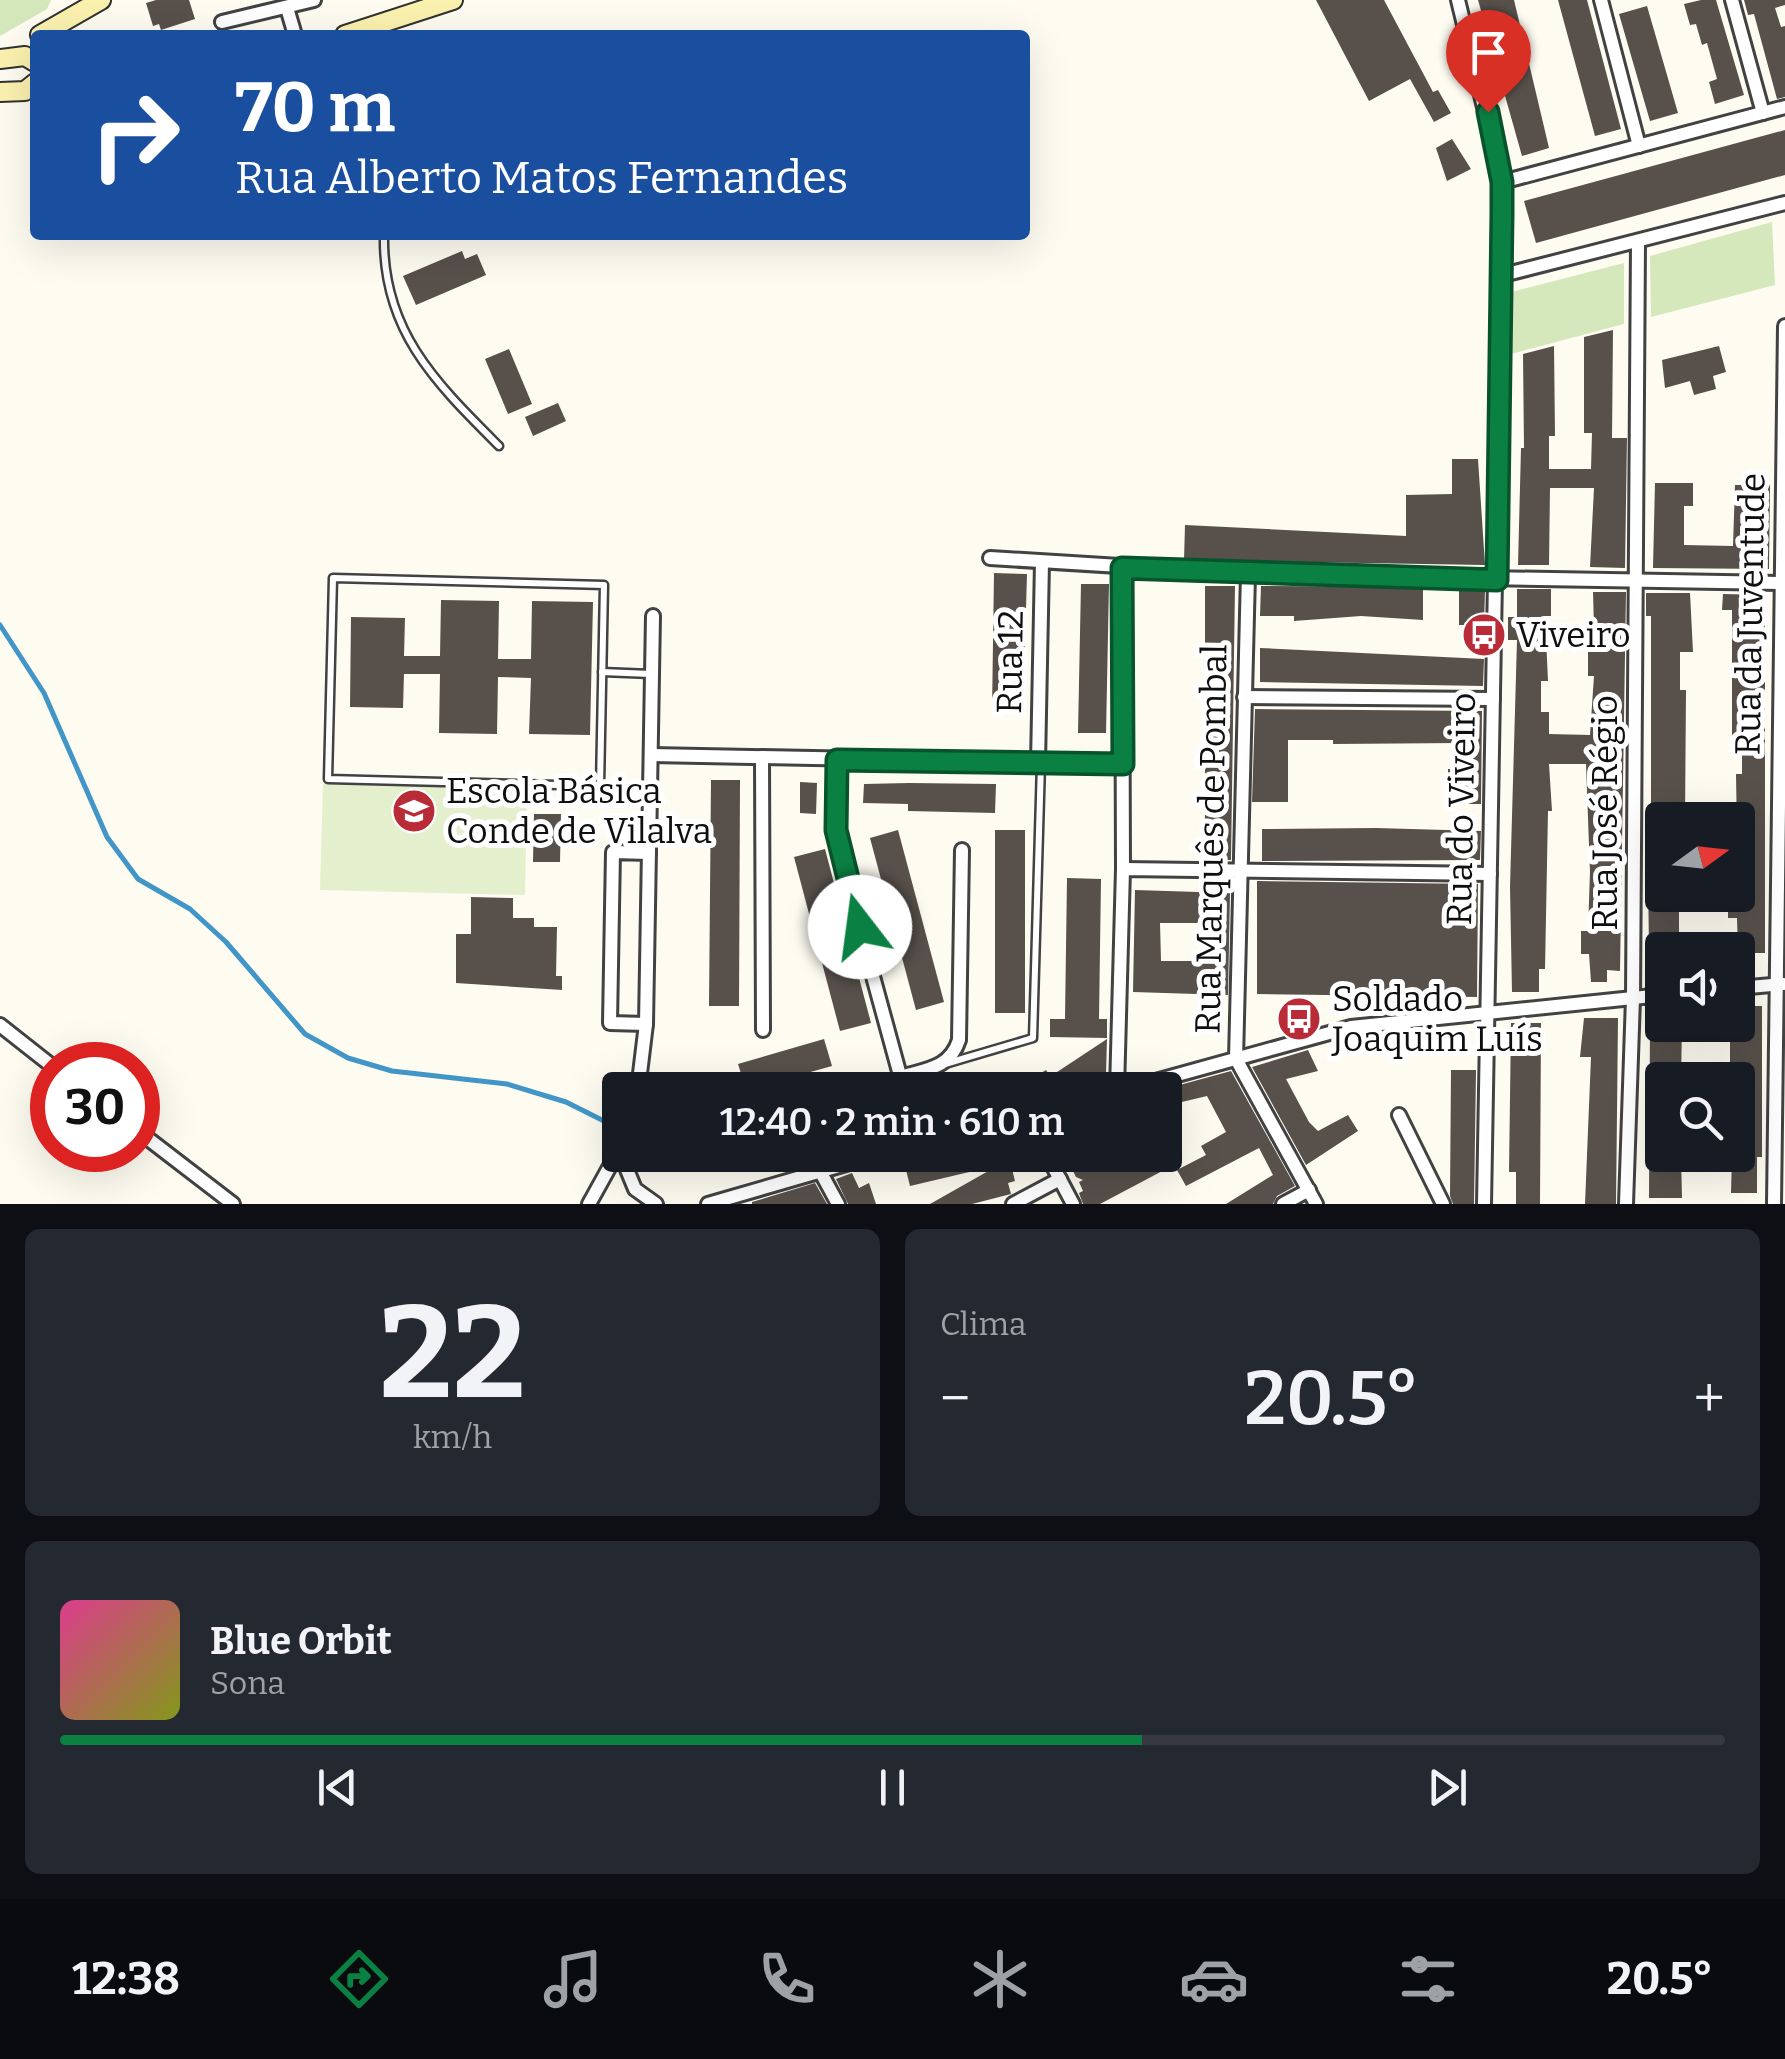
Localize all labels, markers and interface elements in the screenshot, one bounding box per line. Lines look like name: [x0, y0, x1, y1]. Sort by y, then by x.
pin: [1446, 10, 1531, 113]
icon: arrive: [1461, 25, 1516, 80]
text: 70 m: [235, 66, 395, 150]
icon: right: [70, 70, 200, 200]
text: Rua Alberto Matos Fernandes: [235, 151, 848, 205]
street label: Rua da Juventude: [1727, 472, 1773, 756]
street label: Rua 12: [988, 610, 1032, 714]
bus stop icon: Viveiro: [1461, 612, 1507, 658]
place label: Viveiro: [1516, 614, 1631, 656]
street label: Rua Marquês de Pombal: [1187, 644, 1235, 1034]
street label: Rua do Viveiro: [1438, 692, 1484, 926]
street label: Rua José Régio: [1584, 695, 1626, 931]
place label: Escola Básica Conde de Vilalva: [446, 770, 712, 852]
school or university icon: Escola Básica Conde de Vilalva: [391, 788, 437, 834]
north arrow: [1645, 802, 1755, 912]
map controls: [1645, 802, 1755, 1172]
position arrow: [808, 875, 912, 979]
button: sound: [1645, 932, 1755, 1042]
place label: Soldado Joaquim Luís: [1331, 978, 1543, 1060]
bus stop icon: Soldado Joaquim Luís: [1276, 996, 1322, 1042]
speed limit sign: 30: [30, 1042, 160, 1172]
button: search: [1645, 1062, 1755, 1172]
text: 12:40 · 2 min · 610 m: [720, 1099, 1064, 1145]
text: 22: [379, 1275, 526, 1431]
text: Clima: [940, 1305, 1027, 1343]
text: 20.5°: [1244, 1354, 1420, 1444]
text: −: [940, 1366, 970, 1432]
text: +: [1694, 1366, 1725, 1432]
text: km/h: [413, 1418, 492, 1456]
text: Blue Orbit: [210, 1618, 392, 1664]
text: Sona: [210, 1664, 285, 1702]
icon: previous: [310, 1760, 365, 1815]
icon: pause: [865, 1760, 920, 1815]
icon: next: [1420, 1760, 1475, 1815]
icon: directions: [324, 1944, 394, 2014]
icon: music: [538, 1944, 608, 2014]
icon: phone: [752, 1944, 822, 2014]
icon: climate: [965, 1944, 1035, 2014]
icon: car: [1179, 1944, 1249, 2014]
icon: filters: [1393, 1944, 1463, 2014]
text: 12:38: [72, 1952, 180, 2006]
text: 20.5°: [1607, 1952, 1713, 2006]

